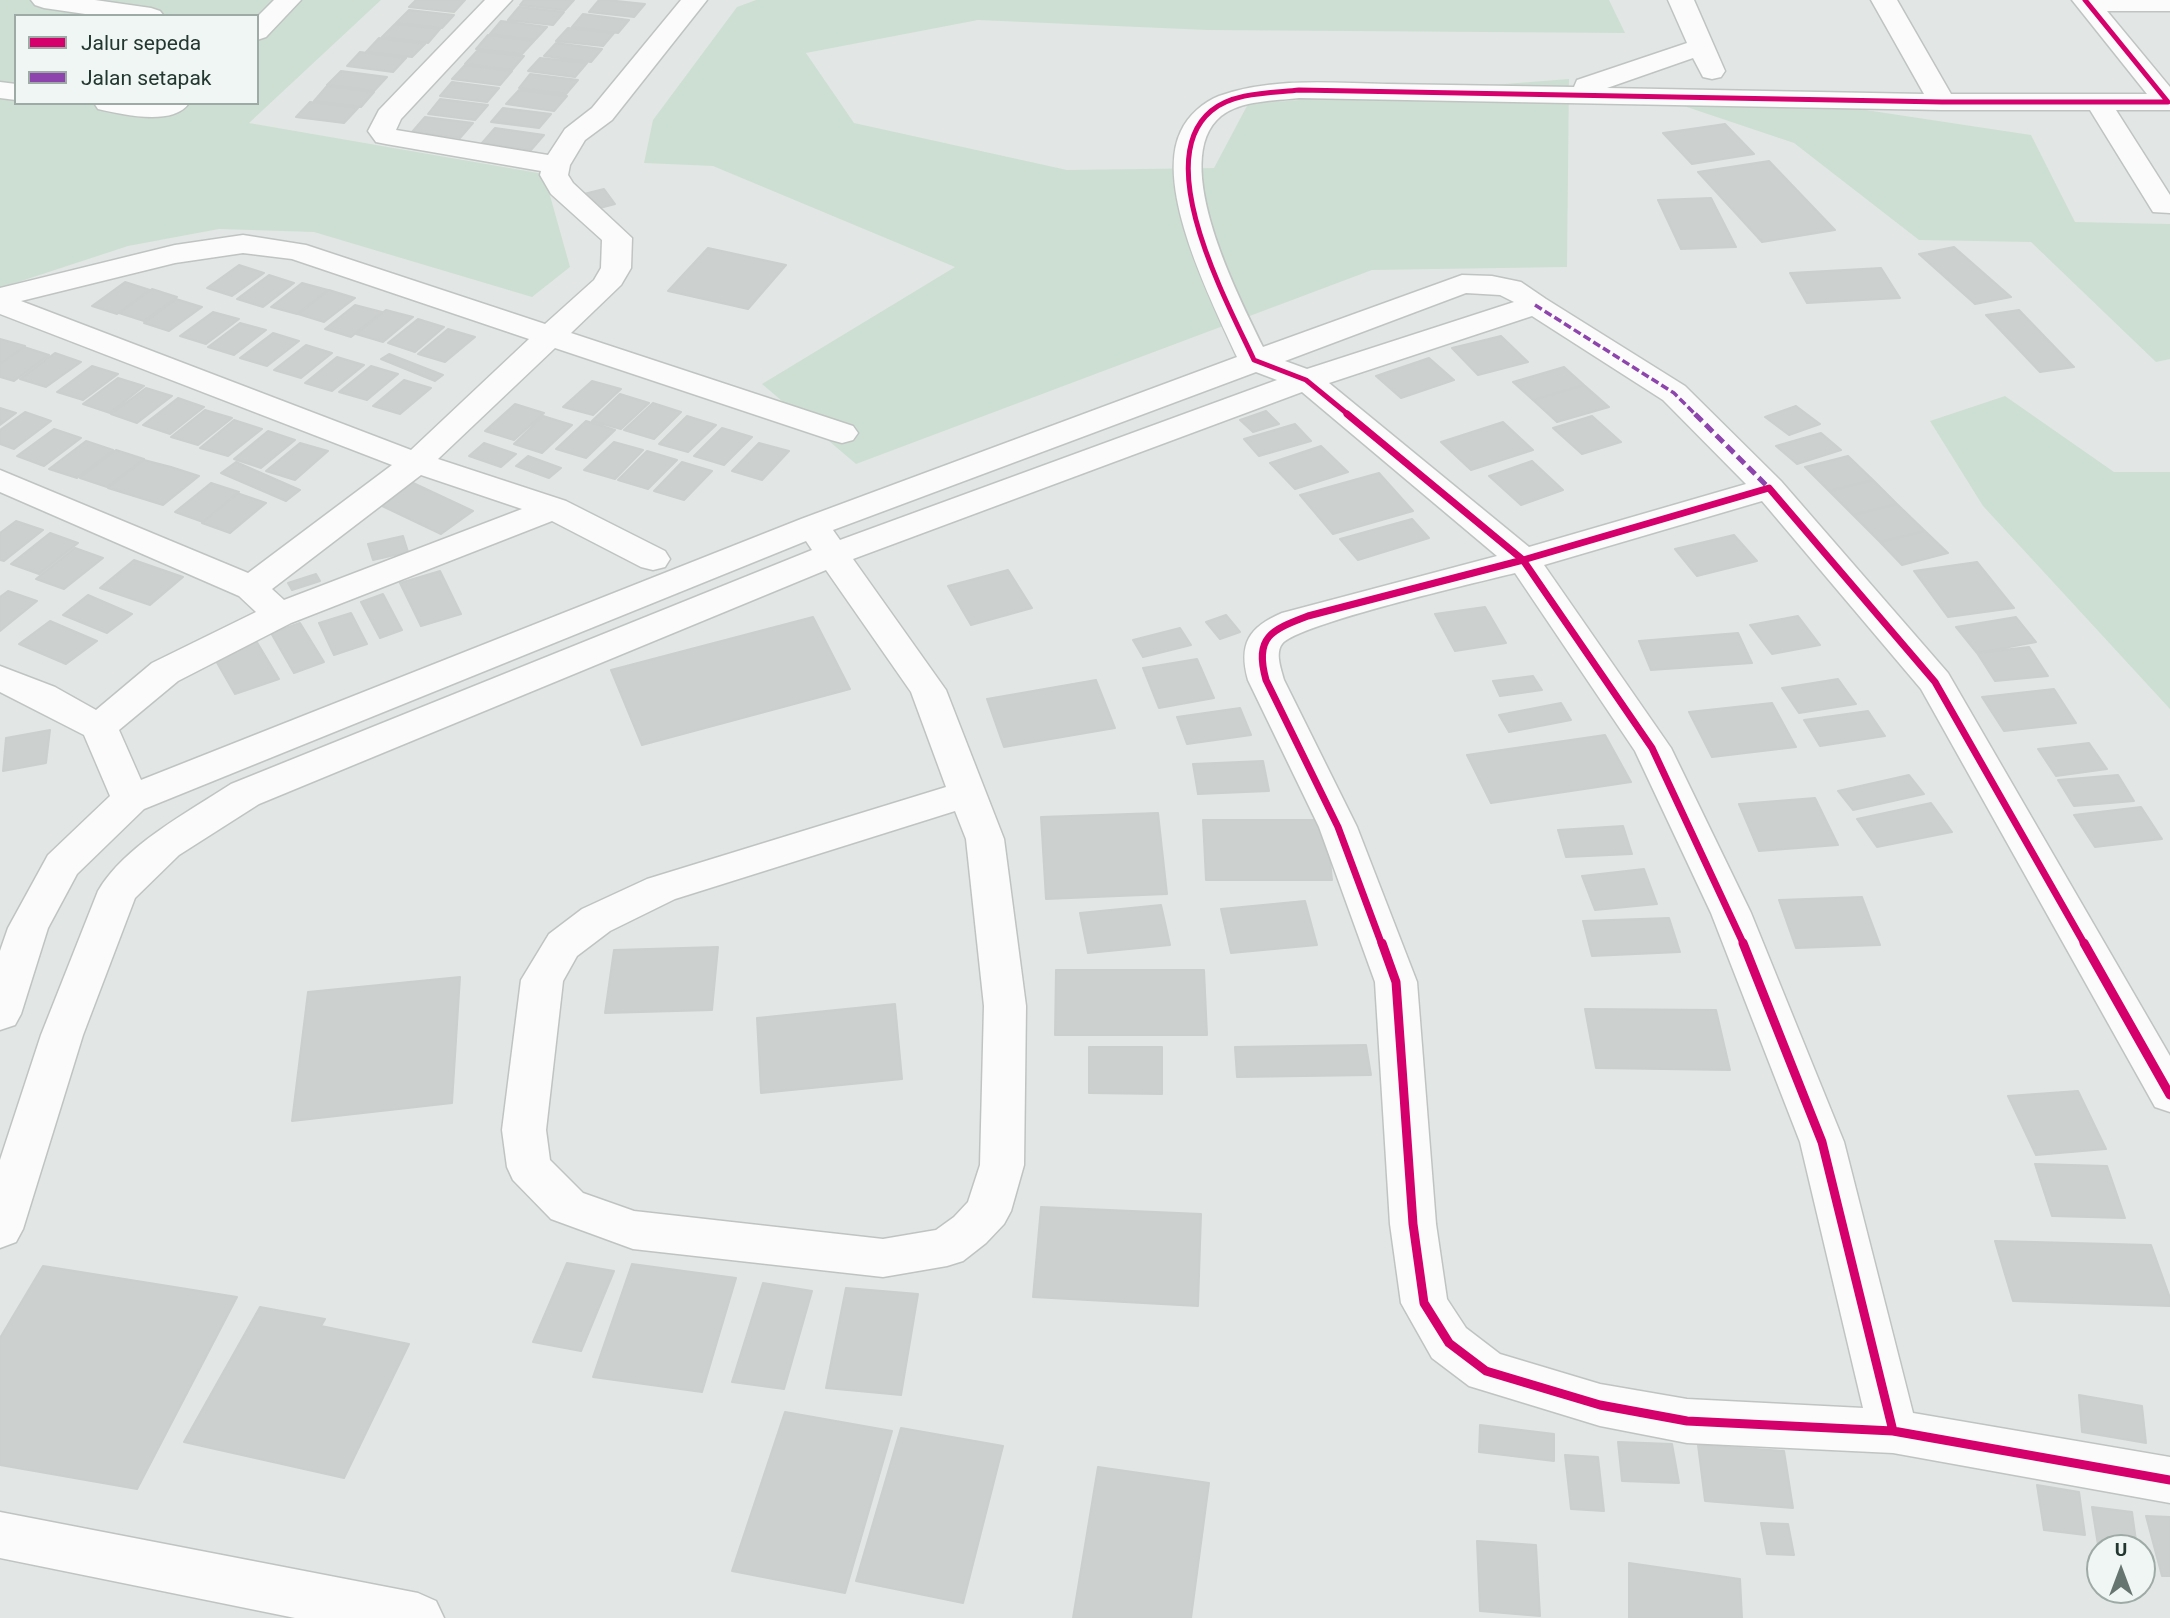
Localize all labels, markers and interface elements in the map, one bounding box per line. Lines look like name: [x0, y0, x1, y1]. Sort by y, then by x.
legend: [14, 14, 259, 105]
text: Jalur sepeda: [81, 31, 201, 55]
text: Jalan setapak: [81, 66, 211, 90]
north arrow: [2086, 1534, 2156, 1604]
text: U: [2115, 1538, 2127, 1561]

